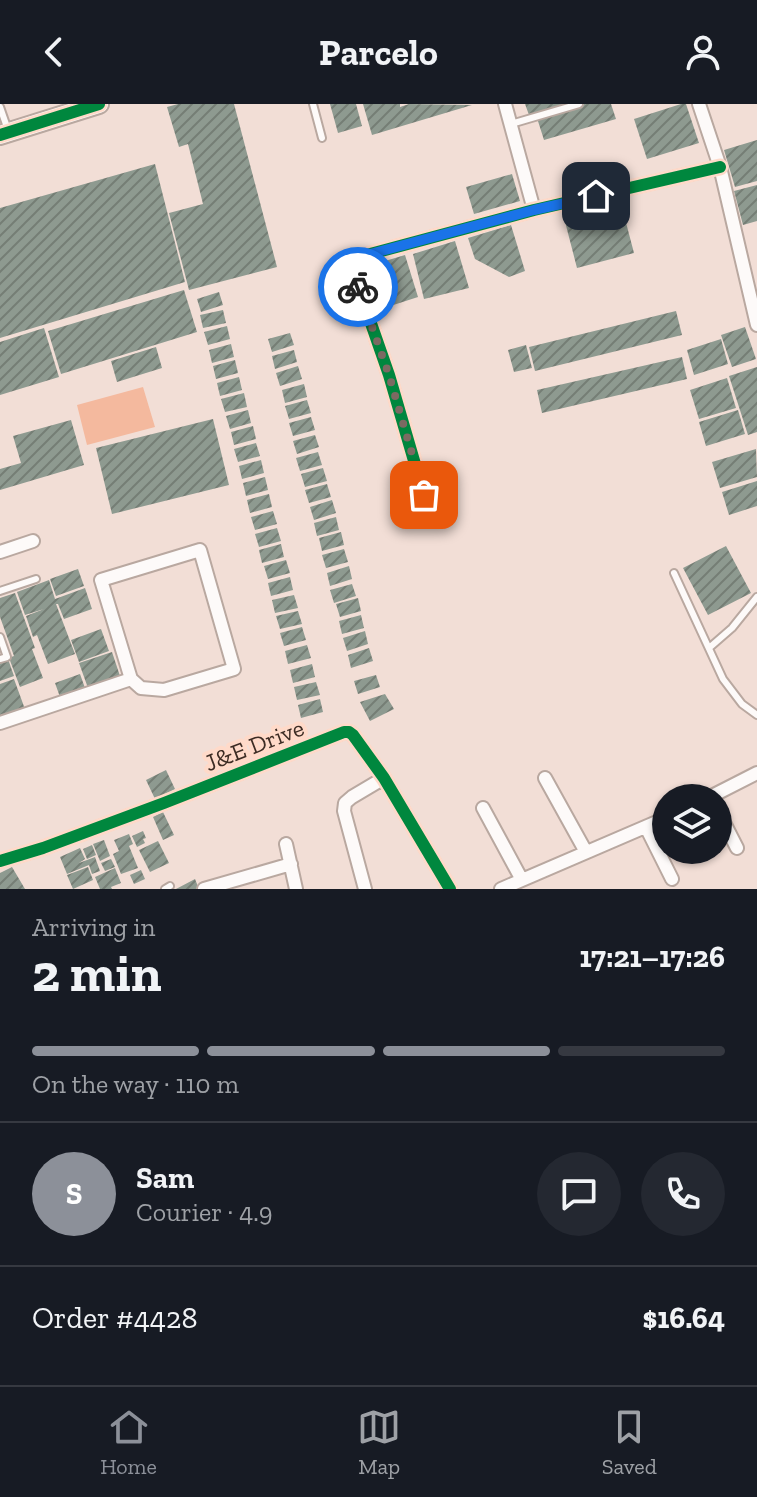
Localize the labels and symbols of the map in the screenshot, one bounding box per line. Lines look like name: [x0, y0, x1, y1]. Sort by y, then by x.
pin: [562, 162, 630, 230]
courier: [318, 247, 398, 327]
pin: [390, 461, 458, 529]
street label: J&E Drive: [200, 713, 308, 777]

